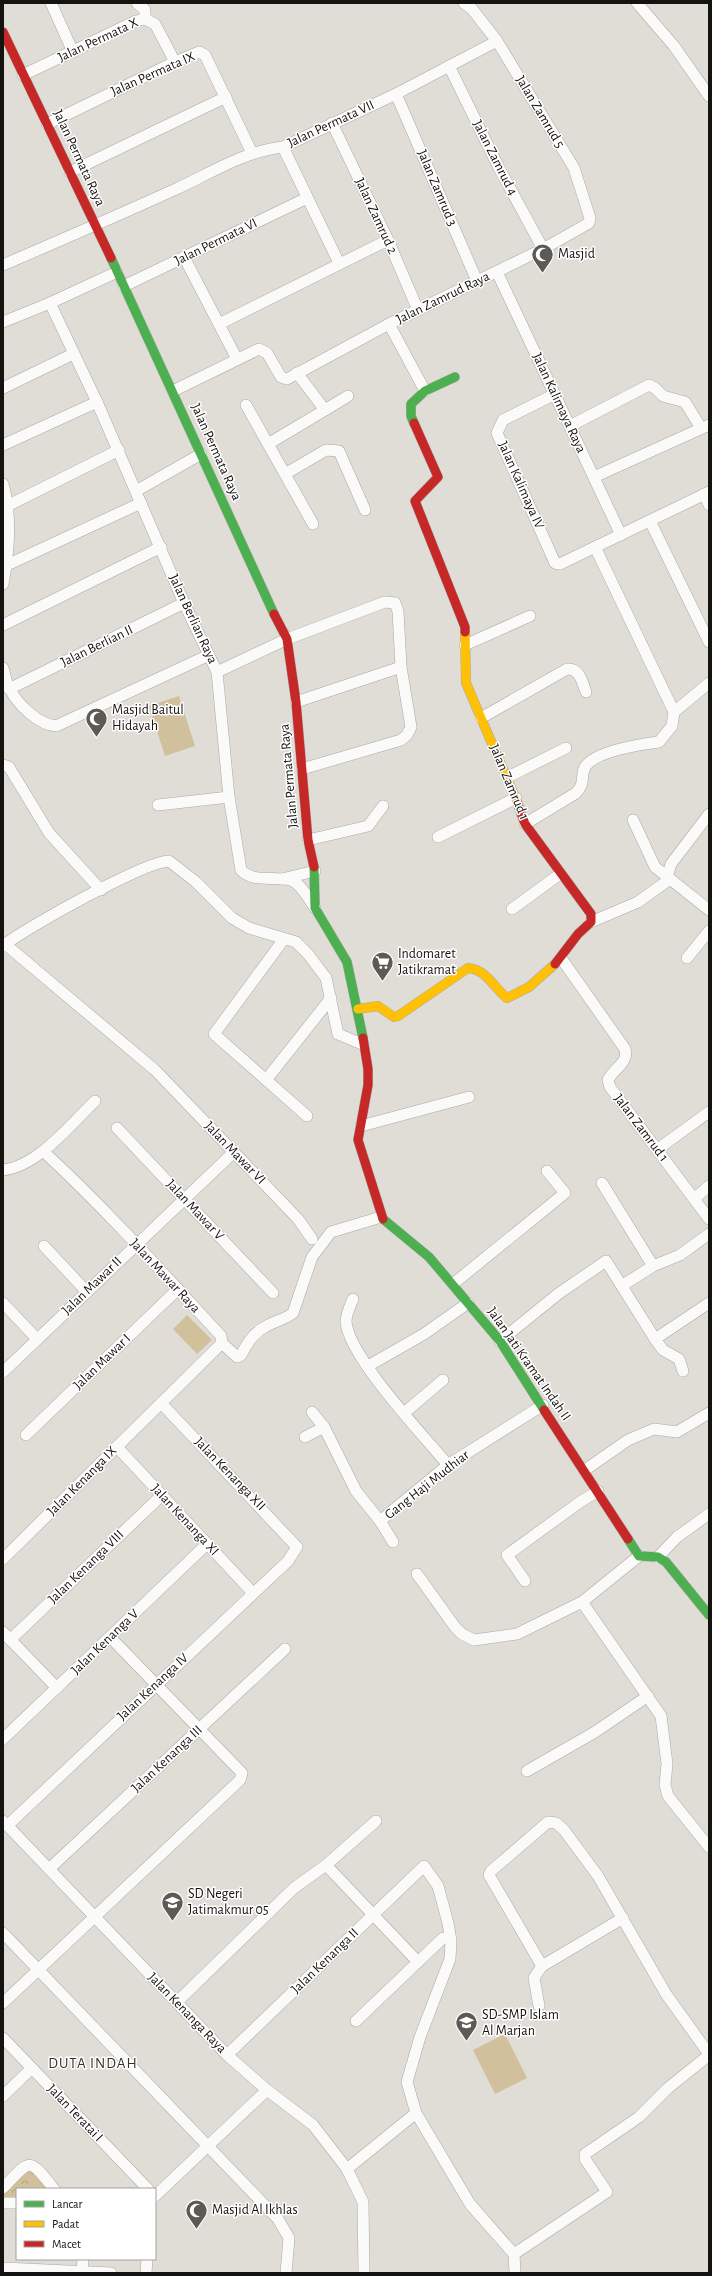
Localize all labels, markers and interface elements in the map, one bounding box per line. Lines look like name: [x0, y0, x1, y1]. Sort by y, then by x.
street label: Jalan Permata X: [56, 15, 140, 65]
street label: Jalan Permata IX: [109, 49, 197, 99]
street label: Jalan Zamrud 5: [513, 73, 567, 151]
street label: Jalan Permata VII: [286, 98, 376, 150]
street label: Jalan Permata Raya: [51, 108, 108, 209]
street label: Jalan Zamrud 4: [470, 118, 520, 198]
street label: Jalan Zamrud 3: [415, 148, 459, 229]
street label: Jalan Zamrud 2: [352, 176, 400, 256]
street label: Jalan Permata VI: [172, 216, 260, 268]
mosque icon: Masjid: [530, 241, 556, 274]
place label: Masjid: [558, 247, 595, 261]
street label: Jalan Zamrud Raya: [394, 269, 492, 327]
street label: Jalan Kalimaya Raya: [530, 351, 589, 456]
street label: Jalan Permata Raya: [188, 401, 244, 503]
street label: Jalan Kalimaya IV: [495, 439, 547, 531]
street label: Jalan Berlian Raya: [166, 572, 220, 666]
street label: Jalan Berlian II: [59, 623, 135, 669]
place label: Masjid Baitul Hidayah: [112, 703, 184, 733]
mosque icon: Masjid Baitul Hidayah: [84, 705, 110, 738]
street label: Jalan Permata Raya: [277, 723, 301, 829]
street label: Jalan Zamrud 1: [487, 742, 531, 822]
place label: Indomaret Jatikramat: [398, 947, 456, 977]
supermarket icon: Indomaret Jatikramat: [370, 949, 396, 982]
street label: Jalan Zamrud 1: [611, 1092, 671, 1164]
street label: Jalan Mawar VI: [202, 1119, 268, 1187]
street label: Jalan Mawar V: [164, 1177, 227, 1243]
street label: Jalan Mawar Raya: [127, 1236, 203, 1316]
street label: Jalan Mawar II: [59, 1254, 125, 1318]
street label: Jalan Jati Kramat Indah II: [485, 1305, 573, 1423]
street label: Jalan Mawar I: [71, 1332, 133, 1392]
street label: Jalan Kenanga XII: [192, 1435, 268, 1513]
street label: Jalan Kenanga IX: [45, 1444, 119, 1518]
street label: Gang Haji Mudhiar: [382, 1448, 472, 1522]
street label: Jalan Kenanga XI: [149, 1482, 221, 1558]
street label: Jalan Kenanga VIII: [46, 1528, 126, 1606]
street label: Jalan Kenanga V: [69, 1606, 141, 1678]
street label: Jalan Kenanga IV: [115, 1651, 191, 1723]
street label: Jalan Kenanga III: [129, 1723, 205, 1795]
place label: SD Negeri Jatimakmur 05: [188, 1887, 269, 1917]
school or university icon: SD Negeri Jatimakmur 05: [160, 1889, 186, 1922]
street label: Jalan Kenanga II: [289, 1926, 361, 1996]
street label: Jalan Kenanga Raya: [145, 1970, 229, 2056]
place label: SD-SMP Islam Al Marjan: [482, 2008, 559, 2038]
school or university icon: SD-SMP Islam Al Marjan: [454, 2010, 480, 2043]
district label: DUTA INDAH: [48, 2056, 138, 2071]
street label: Jalan Teratai I: [44, 2082, 106, 2144]
legend: [16, 2188, 156, 2260]
mosque icon: Masjid Al Ikhlas: [183, 2197, 209, 2230]
text: Lancar: [52, 2198, 83, 2210]
place label: Masjid Al Ikhlas: [212, 2203, 298, 2217]
text: Padat: [52, 2218, 79, 2230]
text: Macet: [52, 2238, 81, 2250]

